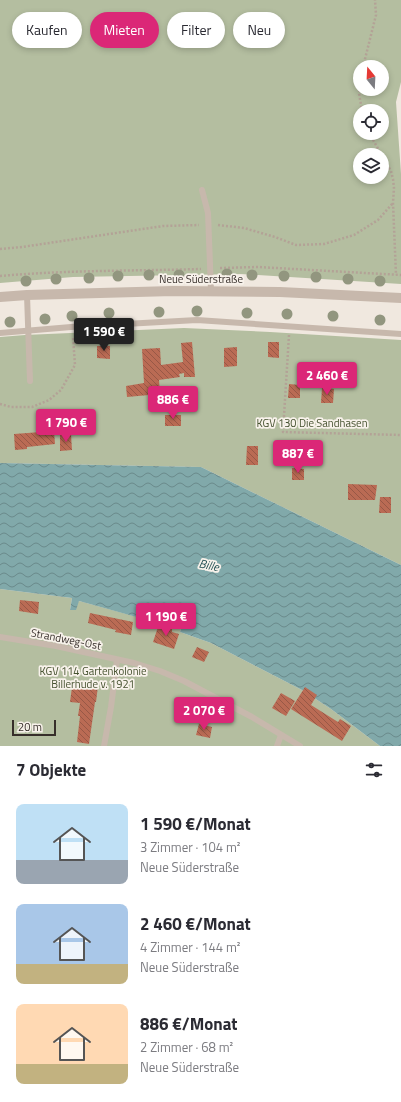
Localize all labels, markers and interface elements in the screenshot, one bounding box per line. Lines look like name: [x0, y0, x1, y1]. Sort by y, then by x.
chip: Kaufen: [12, 12, 82, 48]
chip: Mieten: [90, 12, 159, 48]
chip: Filter: [167, 12, 225, 48]
chip: Neu: [233, 12, 285, 48]
north arrow: [353, 60, 389, 96]
map controls: [353, 60, 389, 184]
button: locate: [353, 104, 389, 140]
button: layers: [353, 148, 389, 184]
street label: Neue Süderstraße: [159, 271, 243, 287]
pin: 1 590 €: [67, 318, 141, 352]
text: 1 590 €: [83, 321, 125, 341]
pin: 2 460 €: [290, 362, 364, 396]
text: 2 460 €: [306, 365, 348, 385]
pin: 886 €: [145, 386, 201, 420]
text: 886 €: [157, 389, 189, 409]
pin: 1 790 €: [29, 409, 103, 443]
text: 1 790 €: [45, 412, 87, 432]
park label: KGV 130 Die Sandhasen: [256, 415, 368, 431]
pin: 887 €: [270, 440, 326, 474]
text: 887 €: [282, 443, 314, 463]
water label: Bille: [197, 554, 222, 577]
pin: 1 190 €: [129, 603, 203, 637]
text: 1 190 €: [145, 606, 187, 626]
street label: Strandweg-Ost: [30, 624, 103, 654]
park label: KGV 114 Gartenkolonie Billerhude v. 1921: [39, 663, 147, 692]
pin: 2 070 €: [167, 697, 241, 731]
text: 2 070 €: [183, 700, 225, 720]
scale bar: [12, 718, 56, 737]
text: 20 m: [18, 719, 42, 735]
text: 7 Objekte: [16, 757, 86, 783]
icon: filters: [363, 759, 385, 781]
text: 1 590 €/Monat: [140, 811, 251, 837]
icon: home: [48, 820, 96, 868]
text: 3 Zimmer · 104 m²: [140, 837, 241, 857]
text: Neue Süderstraße: [140, 857, 239, 877]
text: 2 460 €/Monat: [140, 911, 251, 937]
icon: home: [48, 920, 96, 968]
text: 4 Zimmer · 144 m²: [140, 937, 241, 957]
text: Neue Süderstraße: [140, 957, 239, 977]
text: 886 €/Monat: [140, 1011, 238, 1037]
icon: home: [48, 1020, 96, 1068]
text: 2 Zimmer · 68 m²: [140, 1037, 233, 1057]
text: Neue Süderstraße: [140, 1057, 239, 1077]

